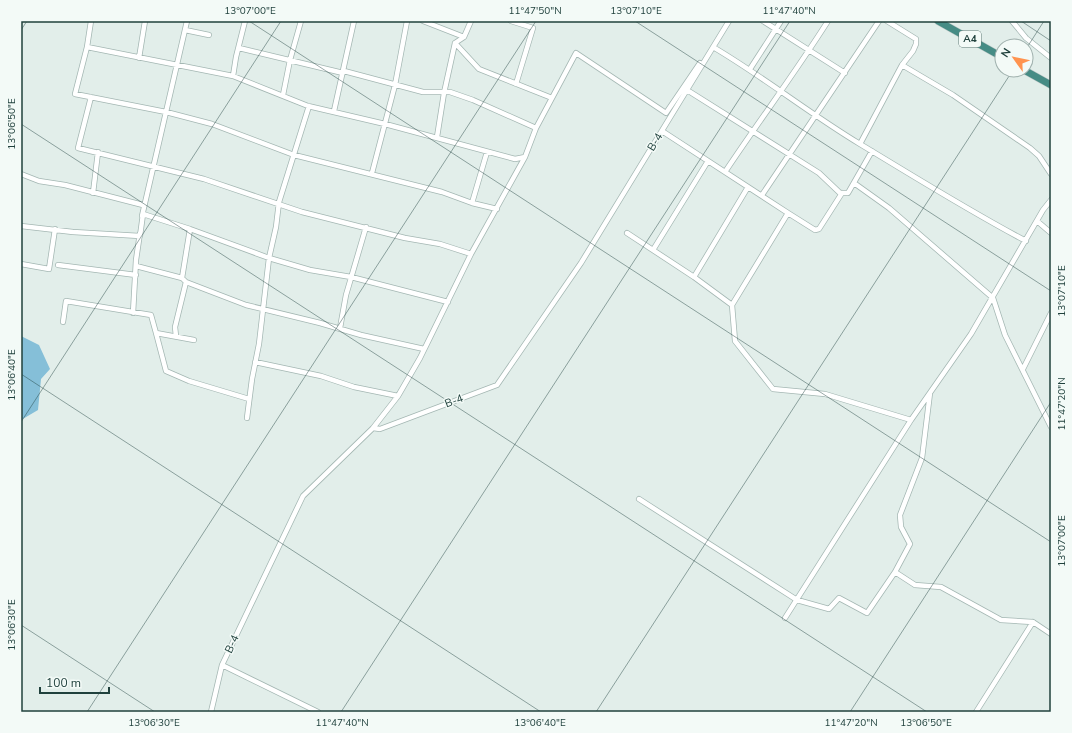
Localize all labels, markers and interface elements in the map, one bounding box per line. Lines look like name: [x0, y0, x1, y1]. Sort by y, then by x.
text: 13°07'00"E: [224, 4, 276, 18]
text: 11°47'50"N: [508, 4, 562, 18]
text: 13°07'10"E: [610, 4, 662, 18]
text: 11°47'40"N: [762, 4, 816, 18]
road number: A4: [959, 31, 981, 47]
north arrow: [994, 38, 1034, 78]
text: N: [998, 45, 1015, 60]
text: 13°06'50"E: [5, 98, 19, 150]
street label: B-4: [644, 130, 666, 154]
text: 13°07'10"E: [1055, 265, 1069, 317]
text: 13°06'40"E: [5, 349, 19, 401]
text: 11°47'20"N: [1055, 377, 1069, 431]
street label: B-4: [443, 391, 466, 411]
text: 13°07'00"E: [1055, 515, 1069, 567]
text: 13°06'30"E: [5, 599, 19, 651]
street label: B-4: [221, 632, 243, 656]
scale bar: [40, 669, 109, 695]
text: 100 m: [46, 675, 81, 691]
text: 13°06'30"E: [128, 716, 180, 730]
text: 11°47'40"N: [315, 716, 369, 730]
text: 13°06'40"E: [514, 716, 566, 730]
text: 11°47'20"N: [824, 716, 878, 730]
text: 13°06'50"E: [900, 716, 952, 730]

